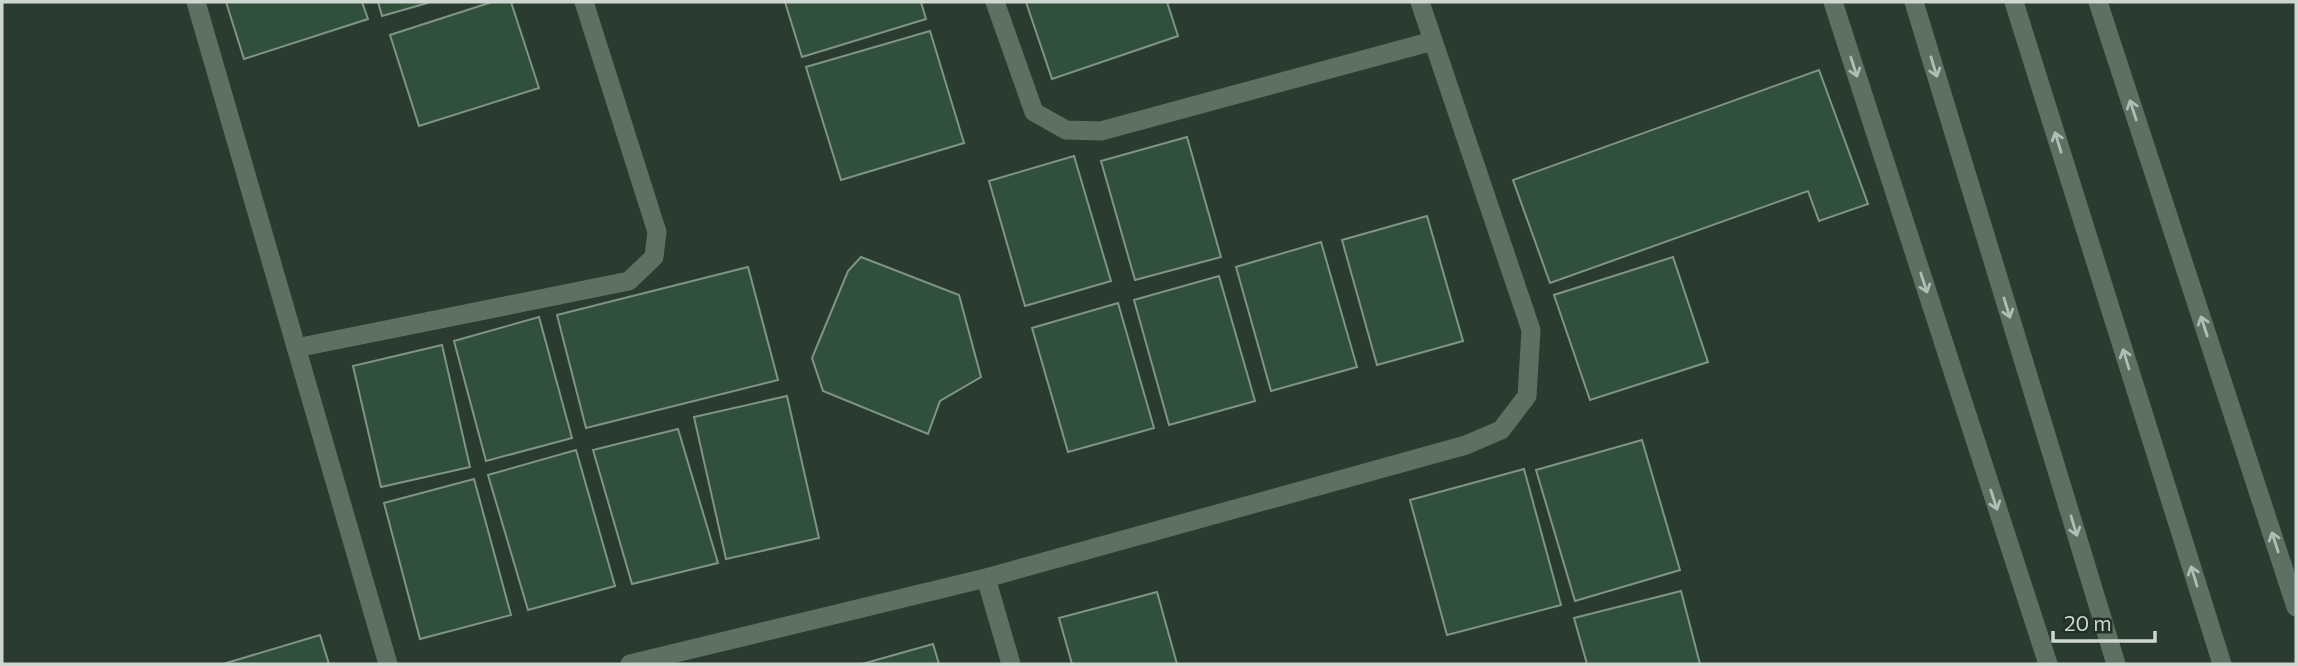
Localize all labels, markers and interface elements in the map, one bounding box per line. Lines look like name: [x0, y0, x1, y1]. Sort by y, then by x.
one-way arrow: [1849, 55, 1862, 77]
one-way arrow: [1928, 56, 1941, 78]
one-way arrow: [2126, 99, 2139, 121]
one-way arrow: [2050, 131, 2063, 153]
one-way arrow: [1919, 272, 1932, 294]
one-way arrow: [2002, 297, 2015, 319]
one-way arrow: [2197, 315, 2209, 337]
one-way arrow: [2119, 348, 2131, 370]
one-way arrow: [1989, 488, 2002, 510]
one-way arrow: [2068, 514, 2081, 536]
one-way arrow: [2268, 531, 2281, 553]
one-way arrow: [2187, 565, 2200, 587]
scale bar: [2053, 600, 2154, 644]
text: 20 m: [2064, 610, 2112, 635]

